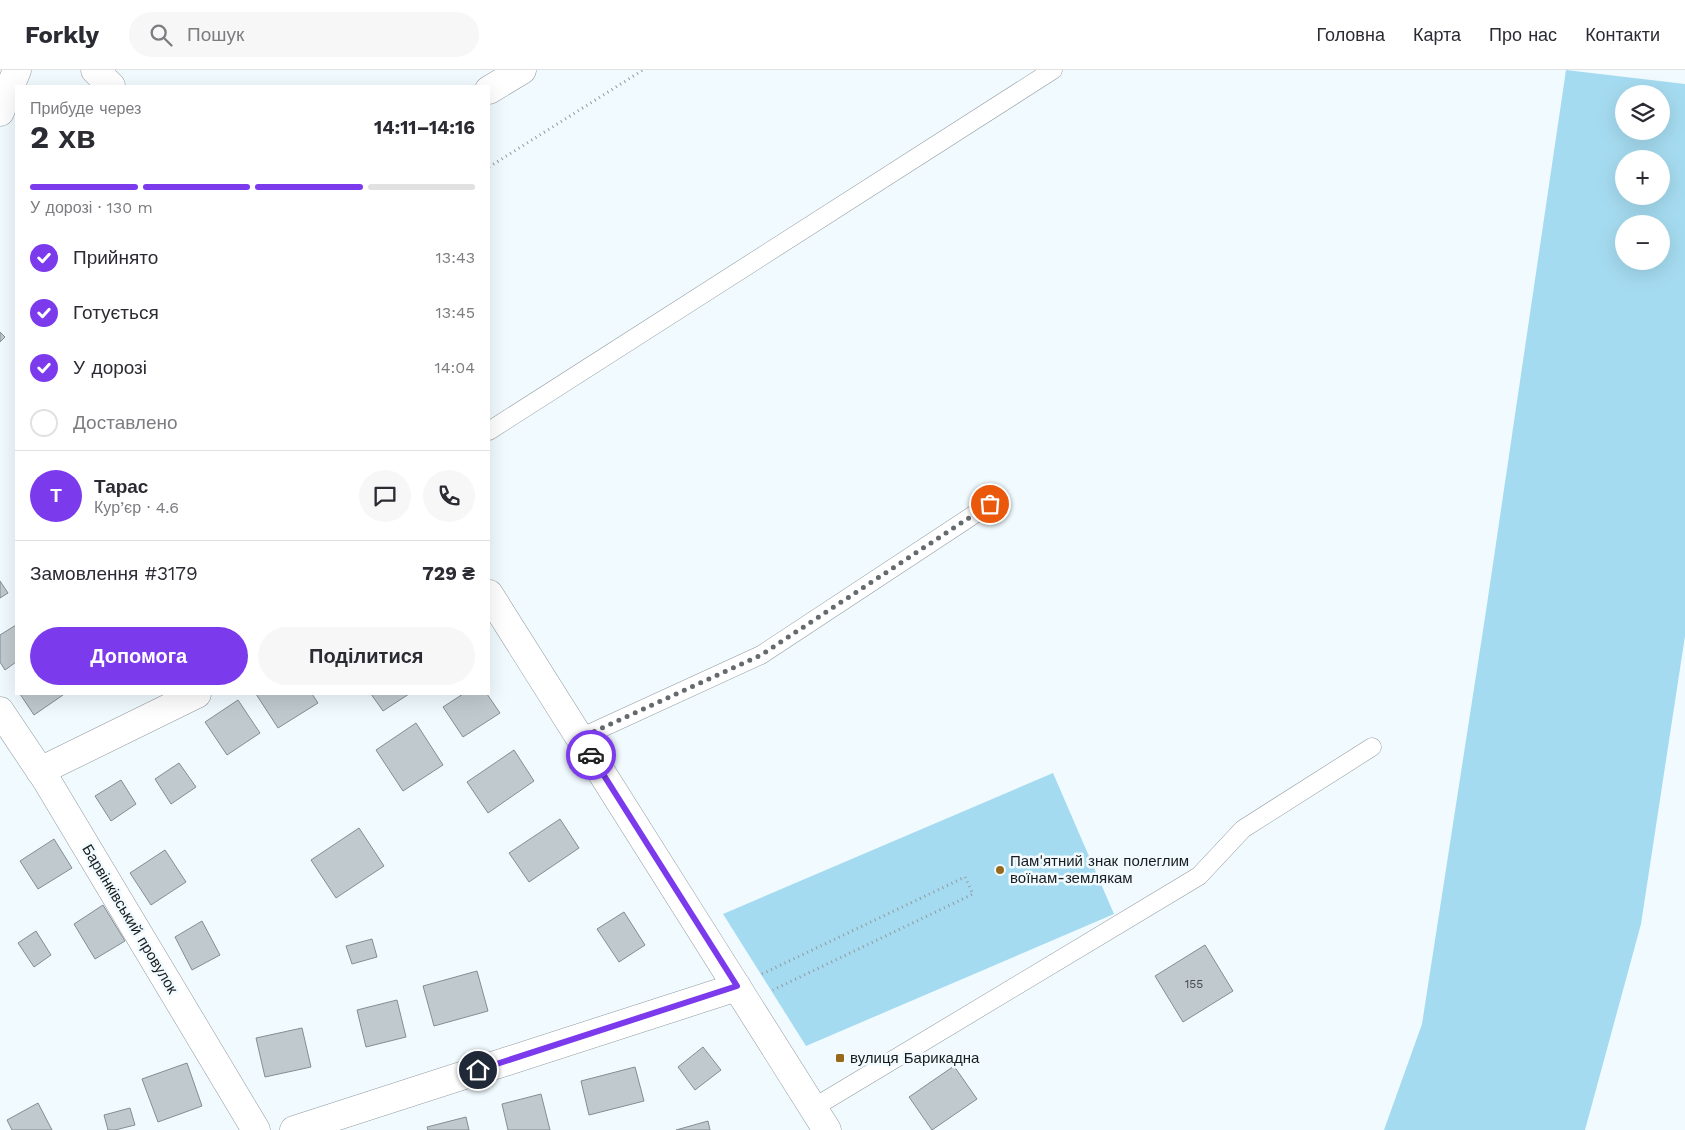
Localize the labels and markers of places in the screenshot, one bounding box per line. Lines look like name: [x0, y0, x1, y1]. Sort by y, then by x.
pin: [969, 483, 1011, 525]
place label: Пам'ятний знак полеглим воїнам-землякам: [1010, 852, 1189, 887]
marker: Пам'ятний знак полеглим воїнам-землякам: [994, 864, 1006, 876]
pin: [457, 1049, 499, 1091]
place label: вулиця Барикадна: [850, 1049, 980, 1067]
marker: вулиця Барикадна: [834, 1052, 846, 1064]

